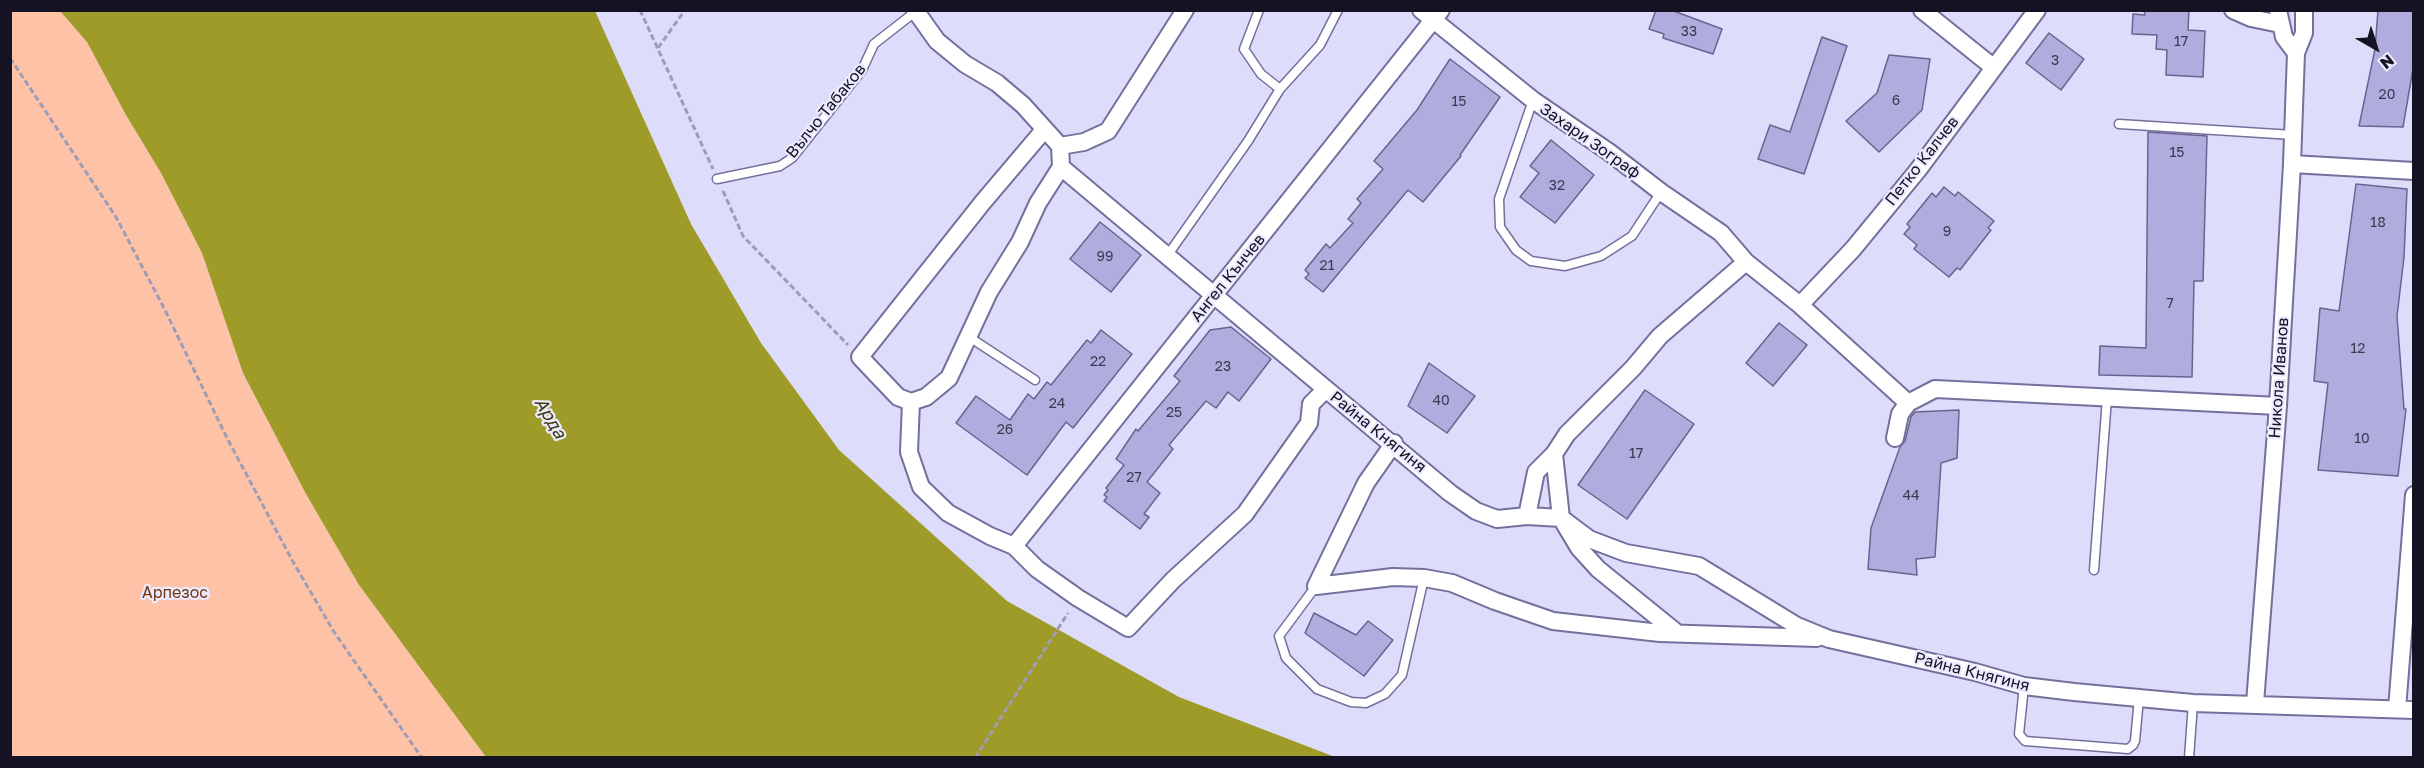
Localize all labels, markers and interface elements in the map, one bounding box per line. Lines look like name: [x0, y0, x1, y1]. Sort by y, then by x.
north arrow: [2346, 18, 2406, 78]
house number: 33: [1681, 24, 1697, 40]
house number: 17: [2174, 34, 2188, 50]
text: N: [2376, 50, 2398, 74]
house number: 3: [2051, 53, 2059, 69]
street label: Вълчо Табаков: [782, 60, 870, 162]
house number: 20: [2379, 87, 2395, 103]
house number: 6: [1892, 93, 1900, 109]
house number: 15: [1452, 94, 1466, 110]
street label: Захари Зограф: [1536, 99, 1644, 183]
street label: Петко Калчев: [1881, 113, 1963, 209]
house number: 15: [2170, 145, 2184, 161]
house number: 32: [1549, 178, 1565, 194]
house number: 18: [2370, 215, 2386, 231]
house number: 9: [1943, 224, 1951, 240]
street label: Ангел Кънчев: [1187, 230, 1269, 326]
house number: 99: [1097, 249, 1113, 265]
house number: 21: [1320, 258, 1334, 274]
house number: 7: [2166, 296, 2174, 312]
street label: Никола Иванов: [2265, 317, 2293, 439]
house number: 12: [2351, 341, 2365, 357]
house number: 22: [1090, 354, 1106, 370]
house number: 23: [1215, 359, 1231, 375]
street label: Райна Княгиня: [1326, 387, 1430, 477]
water label: Арда: [529, 393, 571, 443]
house number: 40: [1432, 393, 1450, 409]
house number: 24: [1049, 396, 1065, 412]
house number: 25: [1166, 405, 1182, 421]
house number: 26: [997, 422, 1013, 438]
house number: 10: [2354, 431, 2370, 447]
house number: 17: [1629, 446, 1643, 462]
house number: 27: [1126, 470, 1142, 486]
house number: 44: [1902, 488, 1920, 504]
park label: Арпезос: [142, 583, 208, 603]
street label: Райна Княгиня: [1912, 648, 2032, 696]

